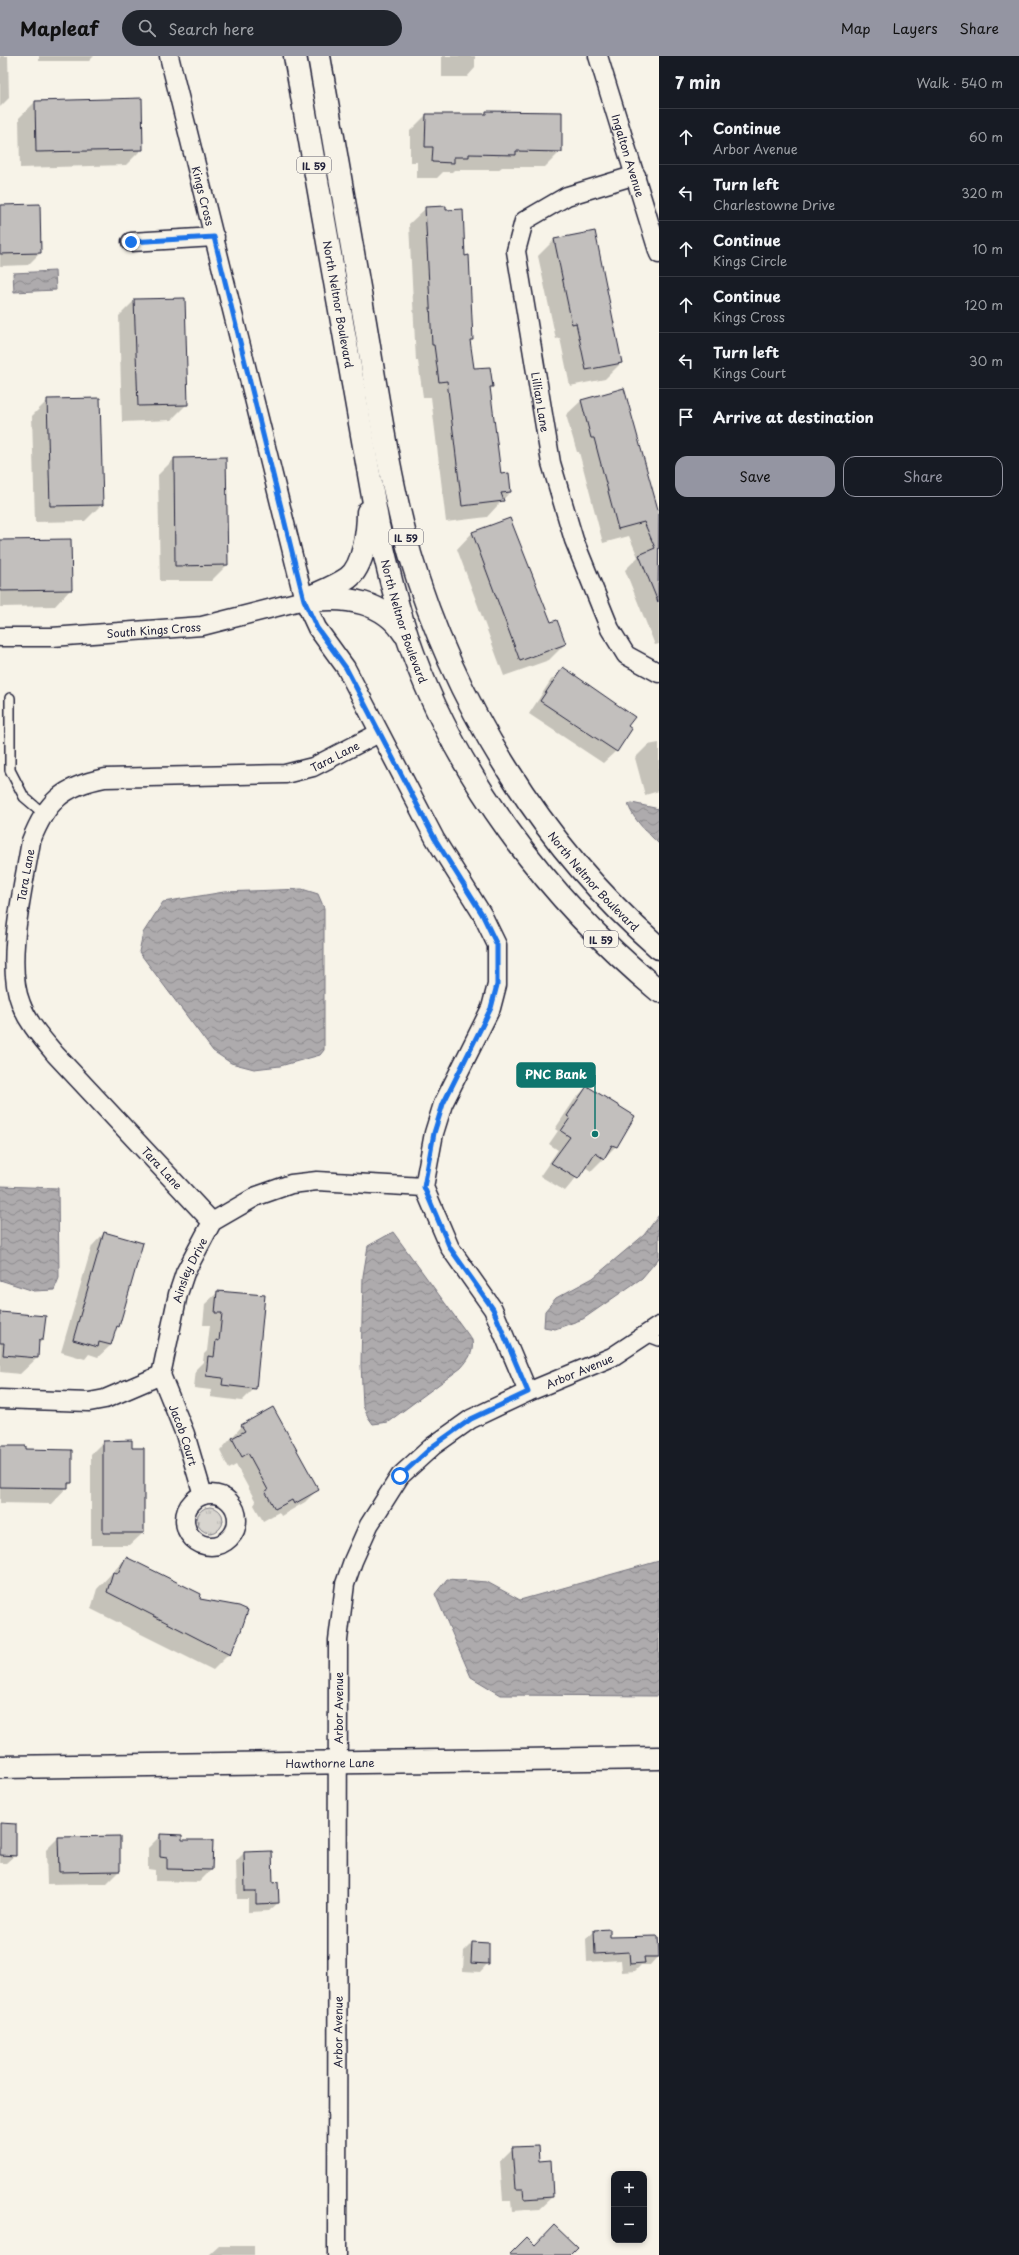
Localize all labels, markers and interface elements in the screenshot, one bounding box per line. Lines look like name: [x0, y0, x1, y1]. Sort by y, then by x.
search box: [122, 10, 402, 46]
text: Mapleaf: [20, 14, 98, 42]
icon: search: [136, 17, 158, 39]
text: Search here: [168, 17, 254, 40]
text: Map: [841, 18, 871, 39]
text: Layers: [893, 18, 938, 39]
text: Share: [960, 18, 999, 39]
text: 7 min: [675, 69, 721, 95]
text: Walk · 540 m: [916, 73, 1003, 92]
street label: Ingalton Avenue: [608, 112, 649, 199]
text: Continue: [713, 116, 781, 139]
icon: ahead: [675, 126, 697, 148]
text: 60 m: [969, 127, 1003, 146]
text: Arbor Avenue: [713, 139, 798, 158]
road number: IL 59: [297, 157, 331, 173]
street label: Kings Cross: [188, 164, 219, 227]
text: Turn left: [713, 172, 779, 195]
icon: left: [675, 182, 697, 204]
text: 320 m: [961, 183, 1003, 202]
text: Charlestowne Drive: [713, 195, 835, 214]
text: Continue: [713, 228, 781, 251]
route end: [122, 233, 140, 251]
icon: ahead: [675, 238, 697, 260]
street label: North Neltnor Boulevard: [319, 239, 359, 369]
text: 10 m: [973, 239, 1003, 258]
text: Kings Circle: [713, 251, 787, 270]
text: Continue: [713, 284, 781, 307]
icon: ahead: [675, 294, 697, 316]
text: 120 m: [964, 295, 1003, 314]
text: Kings Cross: [713, 307, 785, 326]
text: Turn left: [713, 340, 779, 363]
icon: left: [675, 350, 697, 372]
text: 30 m: [969, 351, 1003, 370]
text: Kings Court: [713, 363, 786, 382]
street label: Lillian Lane: [528, 371, 554, 434]
text: Arrive at destination: [713, 405, 874, 428]
icon: arrive: [675, 406, 697, 428]
button: Save: [675, 456, 835, 497]
button: Share: [843, 456, 1003, 497]
road number: IL 59: [389, 529, 423, 545]
street label: North Neltnor Boulevard: [377, 557, 432, 686]
street label: South Kings Cross: [106, 618, 201, 641]
street label: Tara Lane: [307, 736, 362, 776]
street label: North Neltnor Boulevard: [545, 827, 644, 935]
street label: Tara Lane: [12, 847, 38, 903]
road number: IL 59: [584, 931, 618, 947]
callout: PNC Bank: [517, 1063, 595, 1087]
text: PNC Bank: [525, 1065, 587, 1083]
street label: Tara Lane: [138, 1143, 186, 1193]
street label: Ainsley Drive: [168, 1234, 211, 1304]
street label: Arbor Avenue: [543, 1349, 616, 1392]
street label: Jacob Court: [165, 1401, 202, 1468]
route start: [391, 1467, 409, 1485]
street label: Arbor Avenue: [329, 1672, 346, 1744]
street label: Hawthorne Lane: [285, 1753, 375, 1772]
street label: Arbor Avenue: [329, 1996, 346, 2068]
map controls: [611, 2171, 647, 2243]
button: +: [611, 2171, 647, 2207]
button: −: [611, 2207, 647, 2243]

